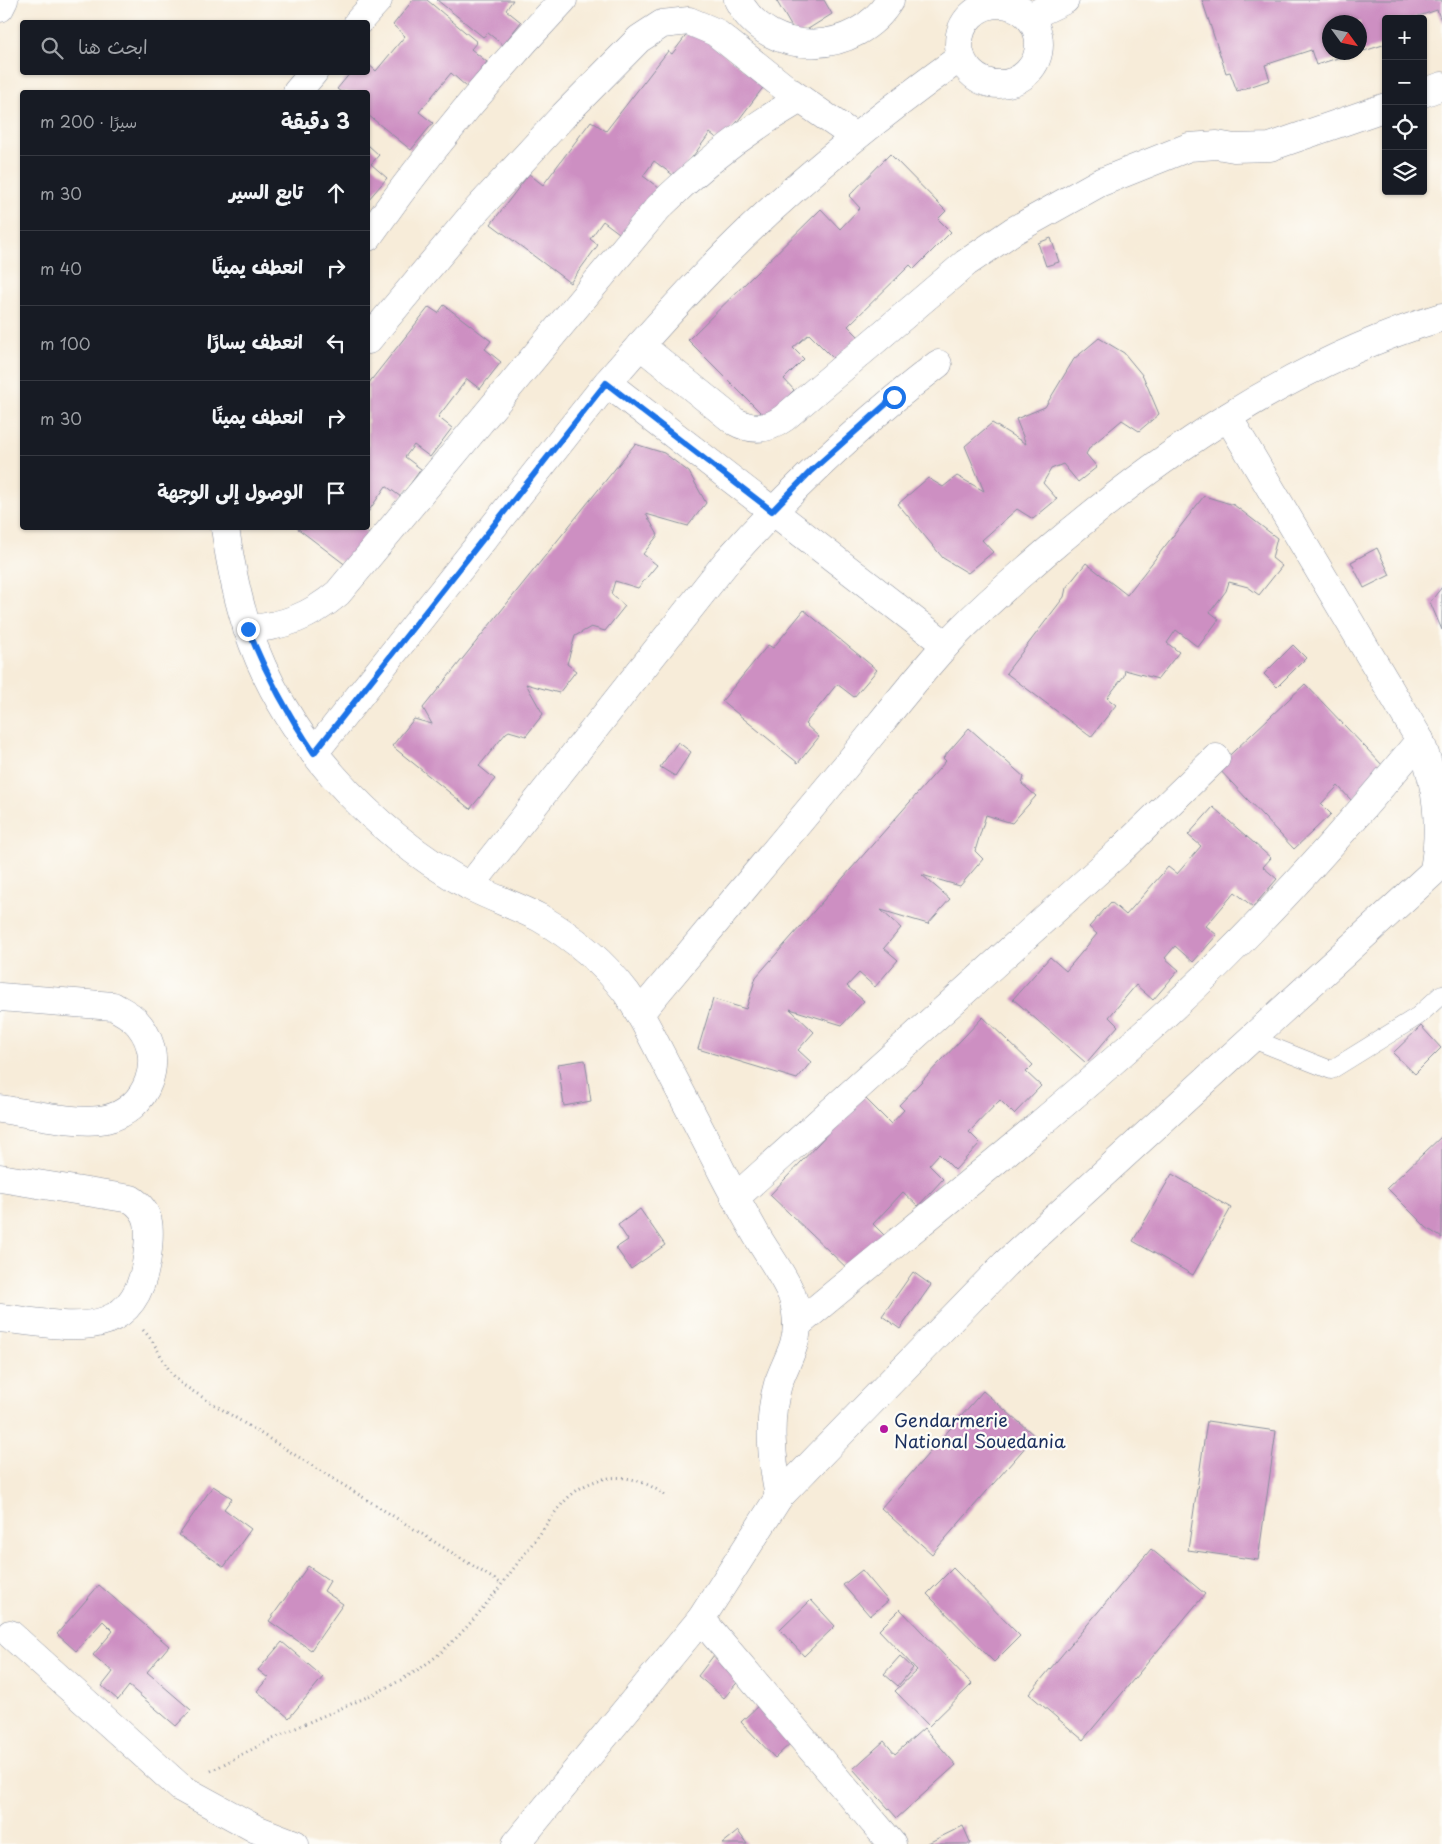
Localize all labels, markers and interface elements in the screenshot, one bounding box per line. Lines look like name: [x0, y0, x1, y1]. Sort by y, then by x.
north arrow: [1322, 15, 1367, 60]
map controls: [1382, 15, 1427, 195]
button: +: [1382, 15, 1427, 60]
search box: [20, 20, 370, 75]
text: ابحث هنا: [78, 32, 148, 60]
icon: search: [38, 34, 66, 62]
button: −: [1382, 60, 1427, 105]
text: 3 دقيقة: [281, 104, 350, 136]
button: locate: [1382, 105, 1427, 150]
text: سيرًا · 200 m: [40, 109, 137, 133]
button: layers: [1382, 150, 1427, 195]
text: تابع السير: [229, 177, 303, 205]
icon: ahead: [322, 179, 350, 207]
text: 30 m: [40, 181, 82, 205]
text: انعطف يمينًا: [212, 252, 303, 280]
icon: right: [322, 254, 350, 282]
text: 40 m: [40, 256, 82, 280]
text: انعطف يسارًا: [207, 327, 303, 355]
icon: left: [322, 329, 350, 357]
text: 100 m: [40, 331, 90, 355]
route start: [883, 386, 906, 409]
text: انعطف يمينًا: [212, 402, 303, 430]
icon: right: [322, 404, 350, 432]
text: 30 m: [40, 406, 82, 430]
text: الوصول إلى الوجهة: [157, 477, 303, 505]
icon: arrive: [322, 479, 350, 507]
route end: [237, 618, 260, 641]
place label: Gendarmerie National Souedania: [894, 1406, 1066, 1454]
marker: Gendarmerie National Souedania: [878, 1423, 890, 1435]

